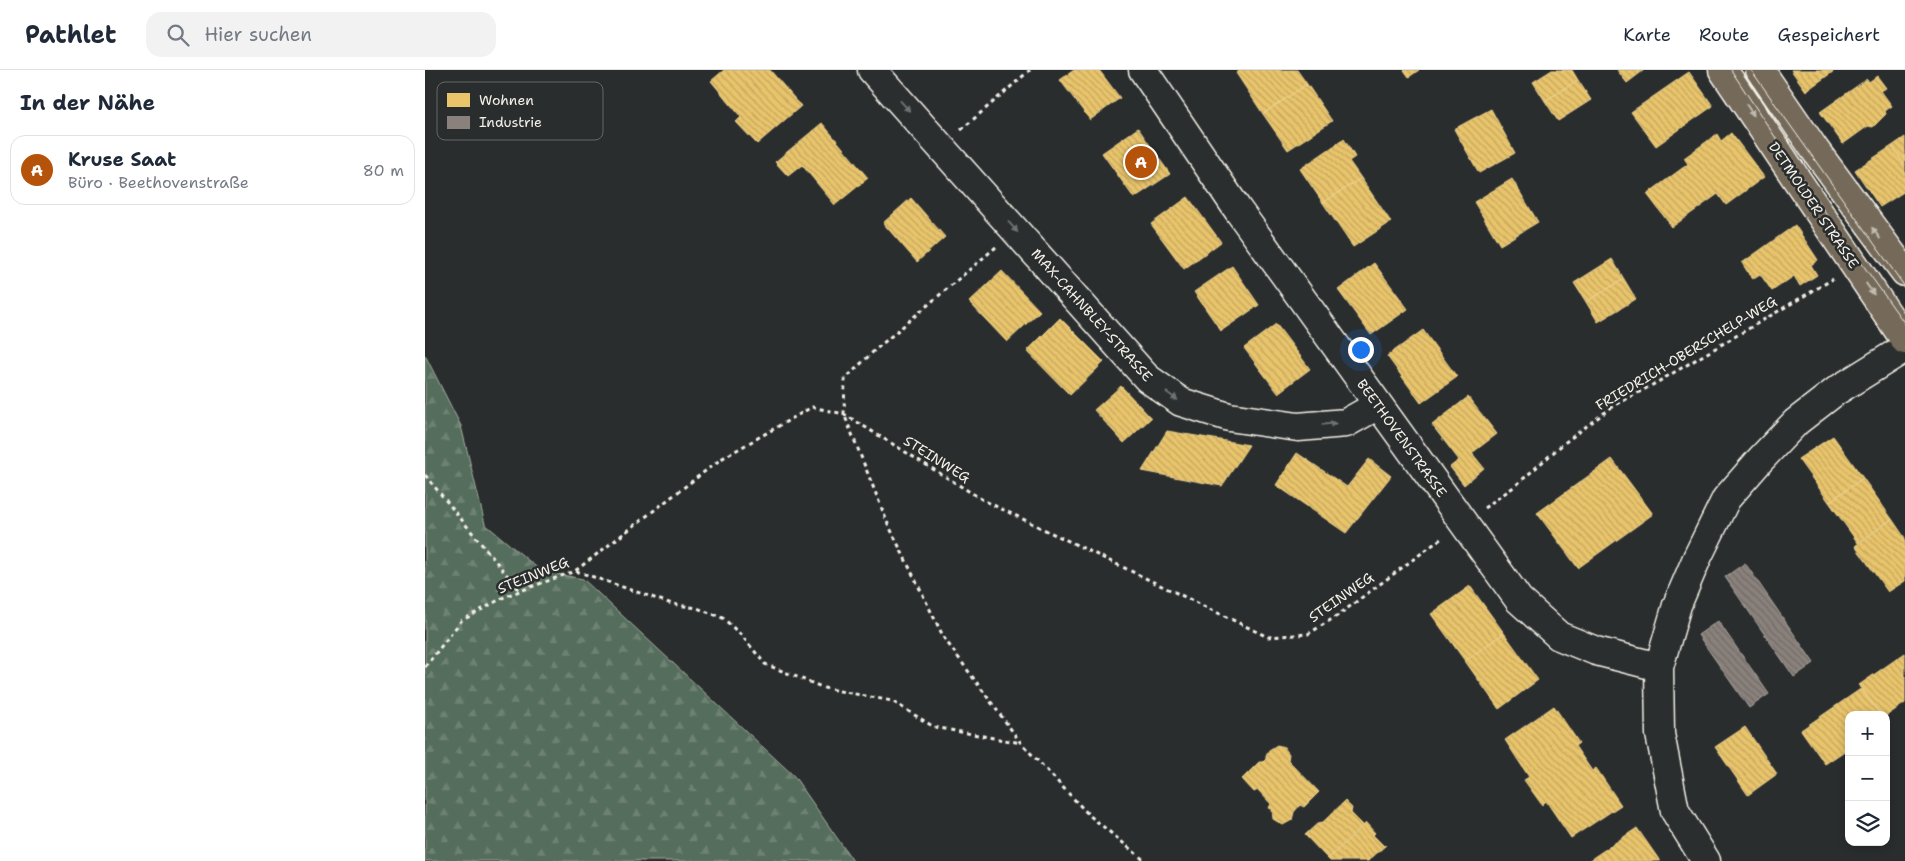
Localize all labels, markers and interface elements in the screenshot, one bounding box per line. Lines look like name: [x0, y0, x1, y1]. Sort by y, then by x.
search box: [146, 12, 496, 57]
text: Pathlet: [25, 19, 116, 51]
icon: search: [164, 21, 192, 49]
text: Hier suchen: [204, 22, 312, 47]
text: Karte: [1623, 23, 1671, 47]
text: Route: [1699, 23, 1750, 47]
text: Gespeichert: [1778, 23, 1880, 47]
legend: [437, 82, 603, 140]
text: In der Nähe: [20, 89, 155, 117]
text: Wohnen: [479, 91, 534, 109]
one-way arrow: [899, 100, 911, 112]
one-way arrow: [1745, 104, 1755, 117]
text: Industrie: [479, 113, 542, 131]
street label: DETMOLDER STRASSE: [1765, 138, 1863, 272]
pin: A: [1125, 143, 1157, 181]
text: Kruse Saat: [68, 147, 176, 172]
text: A: [31, 160, 43, 181]
text: 80 m: [363, 160, 404, 181]
text: Büro · Beethovenstraße: [68, 172, 249, 193]
one-way arrow: [1007, 221, 1019, 233]
one-way arrow: [1871, 226, 1881, 240]
street label: MAX-CAHNBLEY-STRASSE: [1027, 245, 1157, 385]
one-way arrow: [1865, 282, 1875, 295]
street label: FRIEDRICH-OBERSCHELP-WEG: [1592, 291, 1780, 414]
your location: [1348, 337, 1374, 363]
street label: BEETHOVENSTRASSE: [1353, 375, 1451, 501]
one-way arrow: [1165, 391, 1179, 401]
one-way arrow: [1322, 420, 1338, 428]
street label: STEINWEG: [900, 431, 974, 487]
street label: STEINWEG: [495, 552, 572, 597]
street label: STEINWEG: [1305, 568, 1377, 626]
map controls: [1845, 711, 1890, 846]
button: +: [1845, 711, 1890, 756]
button: −: [1845, 756, 1890, 801]
button: layers: [1845, 801, 1890, 846]

